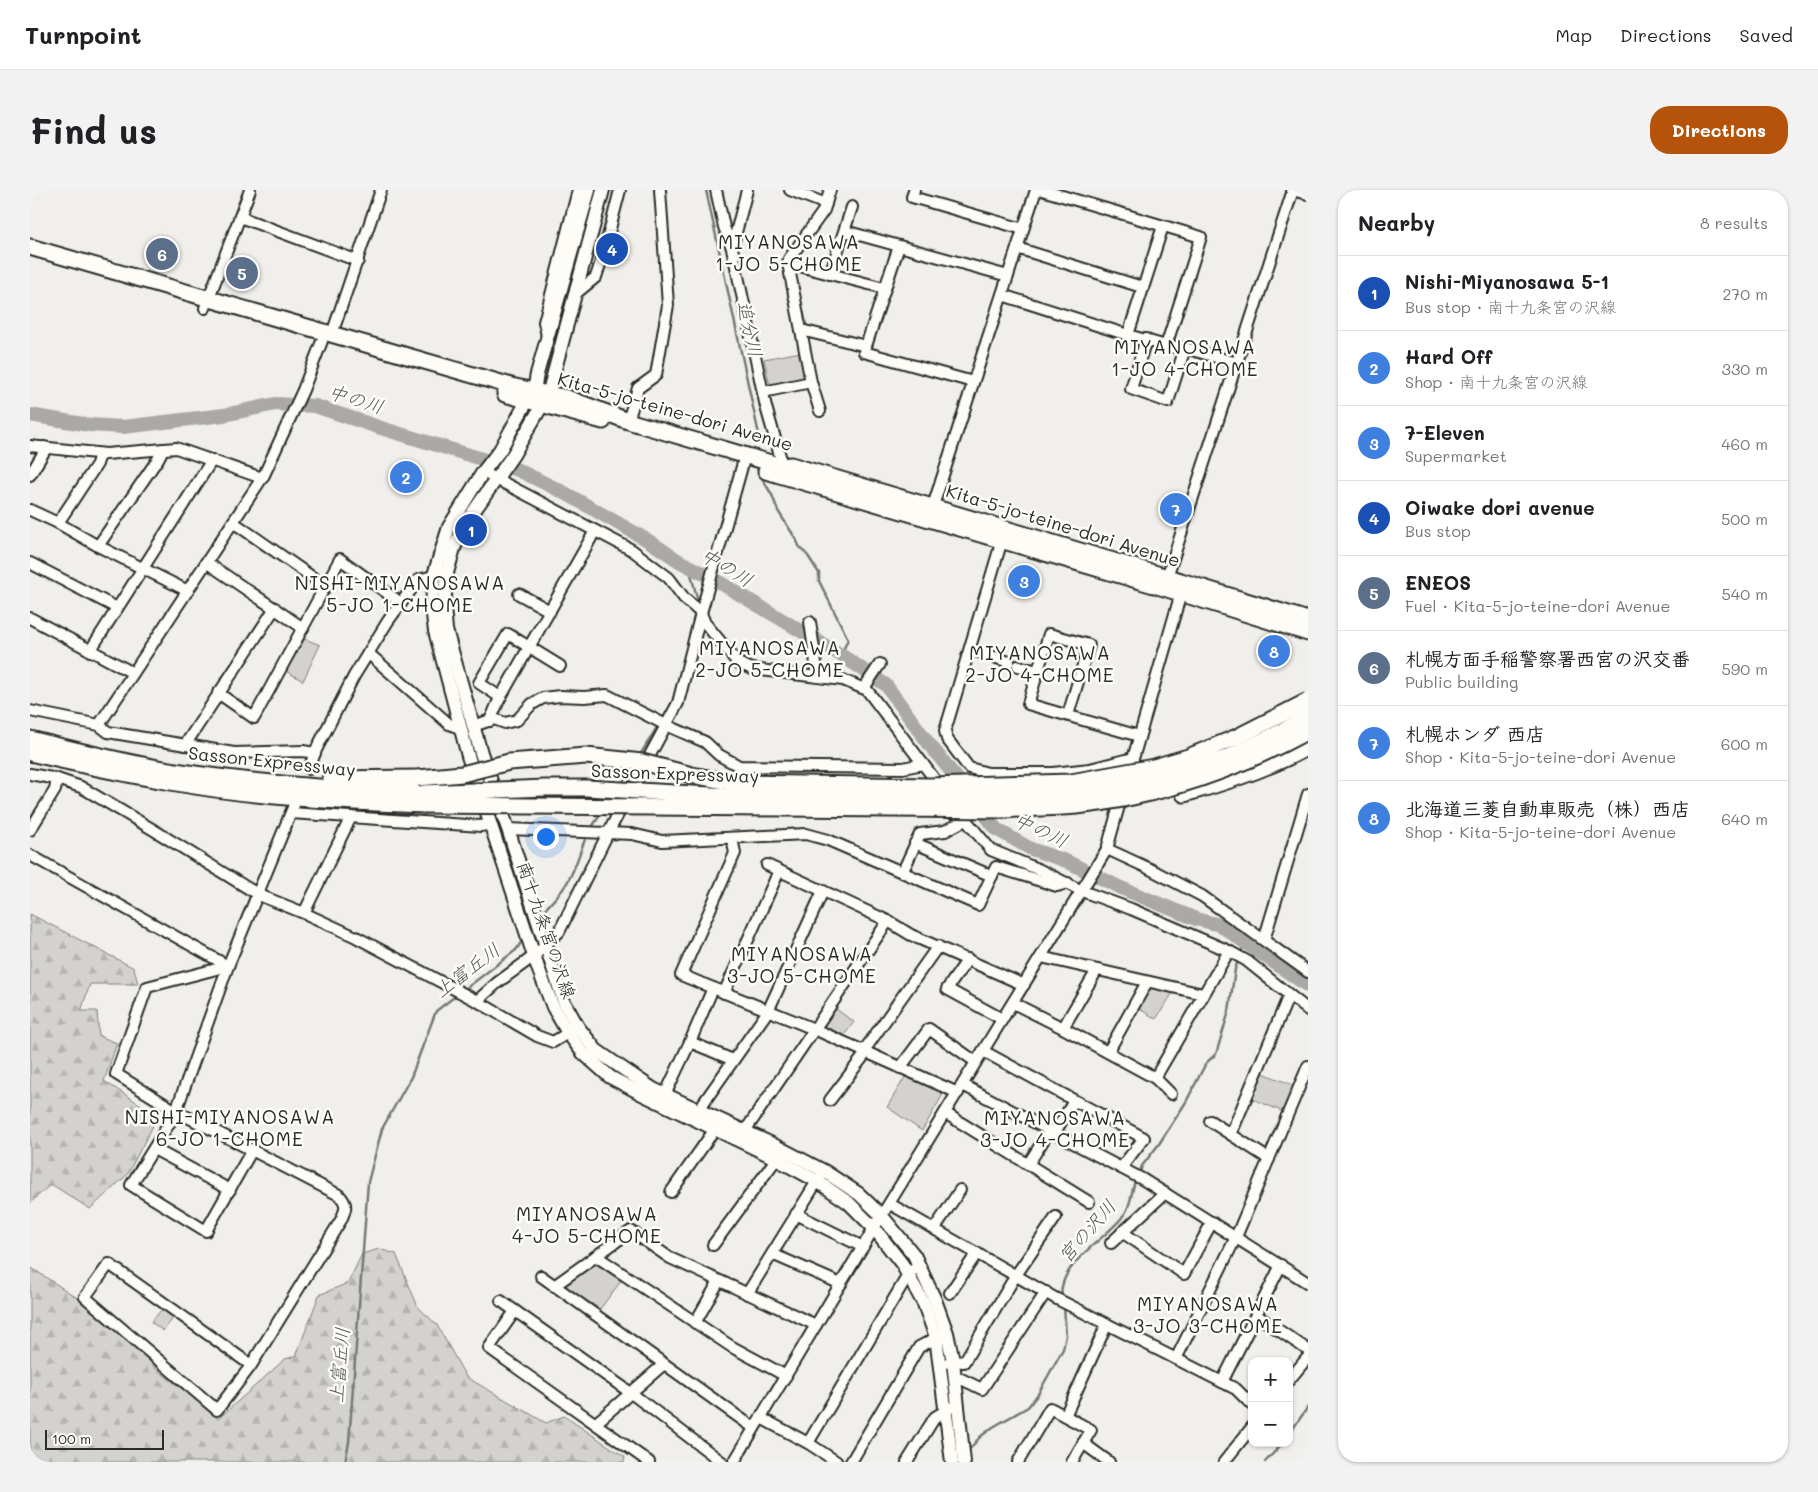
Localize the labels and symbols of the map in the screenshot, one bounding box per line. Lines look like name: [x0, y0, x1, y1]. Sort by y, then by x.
district label: MIYANOSAWA 1-JO 5-CHOME: [715, 229, 863, 276]
pin: 4: [596, 230, 628, 268]
pin: 6: [146, 235, 178, 273]
pin: 5: [226, 254, 258, 292]
water label: 追分川: [732, 298, 769, 359]
district label: MIYANOSAWA 1-JO 4-CHOME: [1111, 334, 1259, 381]
street label: Kita-5-jo-teine-dori Avenue: [555, 366, 796, 456]
water label: 中の川: [325, 378, 387, 419]
pin: 2: [390, 458, 422, 496]
street label: Kita-5-jo-teine-dori Avenue: [943, 478, 1183, 572]
pin: 7: [1160, 490, 1192, 528]
pin: 1: [455, 511, 487, 549]
water label: 中の川: [696, 541, 758, 592]
pin: 3: [1008, 562, 1040, 600]
district label: NISHI-MIYANOSAWA 5-JO 1-CHOME: [295, 570, 505, 617]
pin: 8: [1258, 632, 1290, 670]
district label: MIYANOSAWA 2-JO 5-CHOME: [695, 635, 845, 682]
district label: MIYANOSAWA 2-JO 4-CHOME: [965, 640, 1115, 687]
street label: Sasson Expressway: [187, 740, 357, 782]
street label: Sasson Expressway: [591, 758, 759, 788]
water label: 中の川: [1010, 806, 1072, 853]
your location: [533, 824, 559, 850]
street label: 南十九条宮の沢線: [512, 858, 582, 1002]
water label: 上富丘川: [429, 937, 505, 1002]
district label: MIYANOSAWA 3-JO 5-CHOME: [727, 941, 877, 988]
district label: NISHI-MIYANOSAWA 6-JO 1-CHOME: [125, 1104, 335, 1151]
district label: MIYANOSAWA 3-JO 4-CHOME: [980, 1105, 1130, 1152]
water label: 宮の沢川: [1052, 1194, 1121, 1268]
district label: MIYANOSAWA 4-JO 5-CHOME: [512, 1201, 662, 1248]
district label: MIYANOSAWA 3-JO 3-CHOME: [1133, 1291, 1283, 1338]
water label: 上富丘川: [323, 1326, 354, 1404]
scale bar: [45, 1427, 164, 1450]

